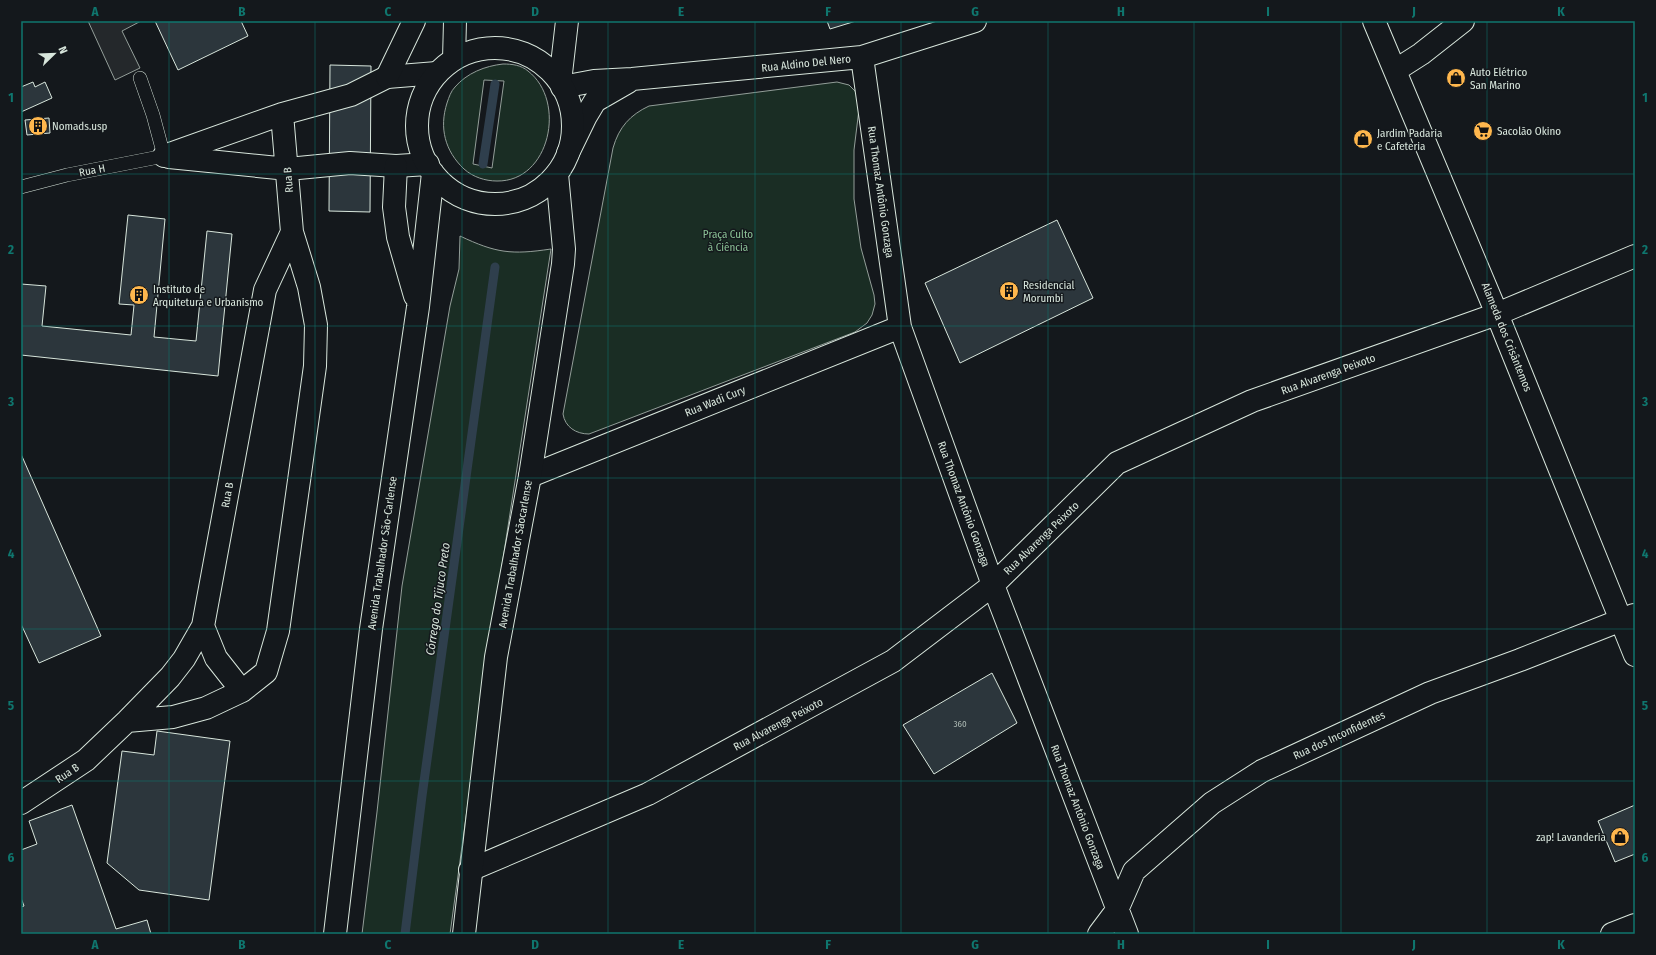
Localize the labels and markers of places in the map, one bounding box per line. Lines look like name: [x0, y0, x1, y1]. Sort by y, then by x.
place label: Auto Elétrico San Marino: [1470, 66, 1527, 92]
shop icon: Auto Elétrico San Marino: [1445, 67, 1467, 89]
building icon: Nomads.usp: [27, 115, 49, 137]
place label: Nomads.usp: [52, 120, 108, 133]
supermarket icon: Sacolão Okino: [1472, 120, 1494, 142]
place label: Sacolão Okino: [1497, 125, 1561, 138]
place label: Jardim Padaria e Cafeteria: [1377, 127, 1443, 153]
shop icon: Jardim Padaria e Cafeteria: [1352, 128, 1374, 150]
place label: Residencial Morumbi: [1023, 279, 1075, 305]
building icon: Residencial Morumbi: [998, 280, 1020, 302]
place label: Instituto de Arquitetura e Urbanismo: [153, 283, 264, 309]
building icon: Instituto de Arquitetura e Urbanismo: [128, 284, 150, 306]
shop icon: zap! Lavanderia: [1609, 826, 1631, 848]
place label: zap! Lavanderia: [1536, 831, 1606, 844]

